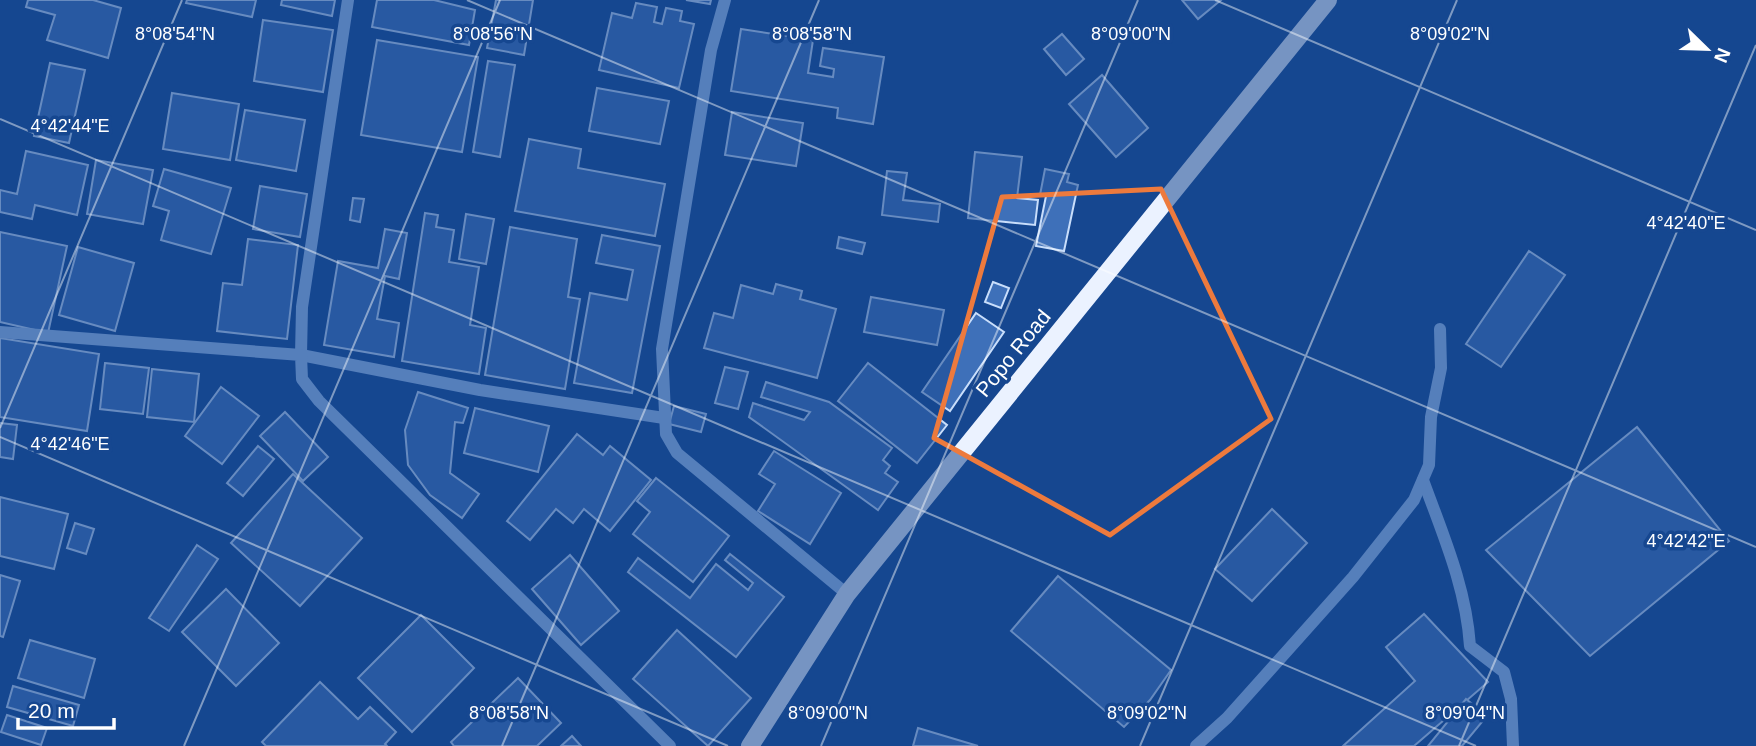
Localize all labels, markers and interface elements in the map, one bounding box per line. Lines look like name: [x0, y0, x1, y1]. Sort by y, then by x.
north arrow: [1672, 14, 1742, 84]
text: 8°08'54"N: [135, 24, 215, 44]
text: 8°08'56"N: [453, 24, 533, 44]
text: 8°08'58"N: [772, 24, 852, 44]
text: 8°09'00"N: [1091, 24, 1171, 44]
text: 8°09'02"N: [1410, 24, 1490, 44]
text: N: [1710, 45, 1735, 66]
text: 4°42'44"E: [30, 116, 110, 136]
text: 4°42'40"E: [1646, 213, 1726, 233]
street label: Popo Road: [971, 305, 1055, 401]
text: 4°42'46"E: [30, 434, 110, 454]
text: 4°42'42"E: [1646, 531, 1726, 551]
scale bar: [18, 686, 114, 730]
text: 20 m: [28, 699, 75, 722]
text: 8°08'58"N: [469, 703, 549, 723]
text: 8°09'00"N: [788, 703, 868, 723]
text: 8°09'02"N: [1107, 703, 1187, 723]
text: 8°09'04"N: [1425, 703, 1505, 723]

